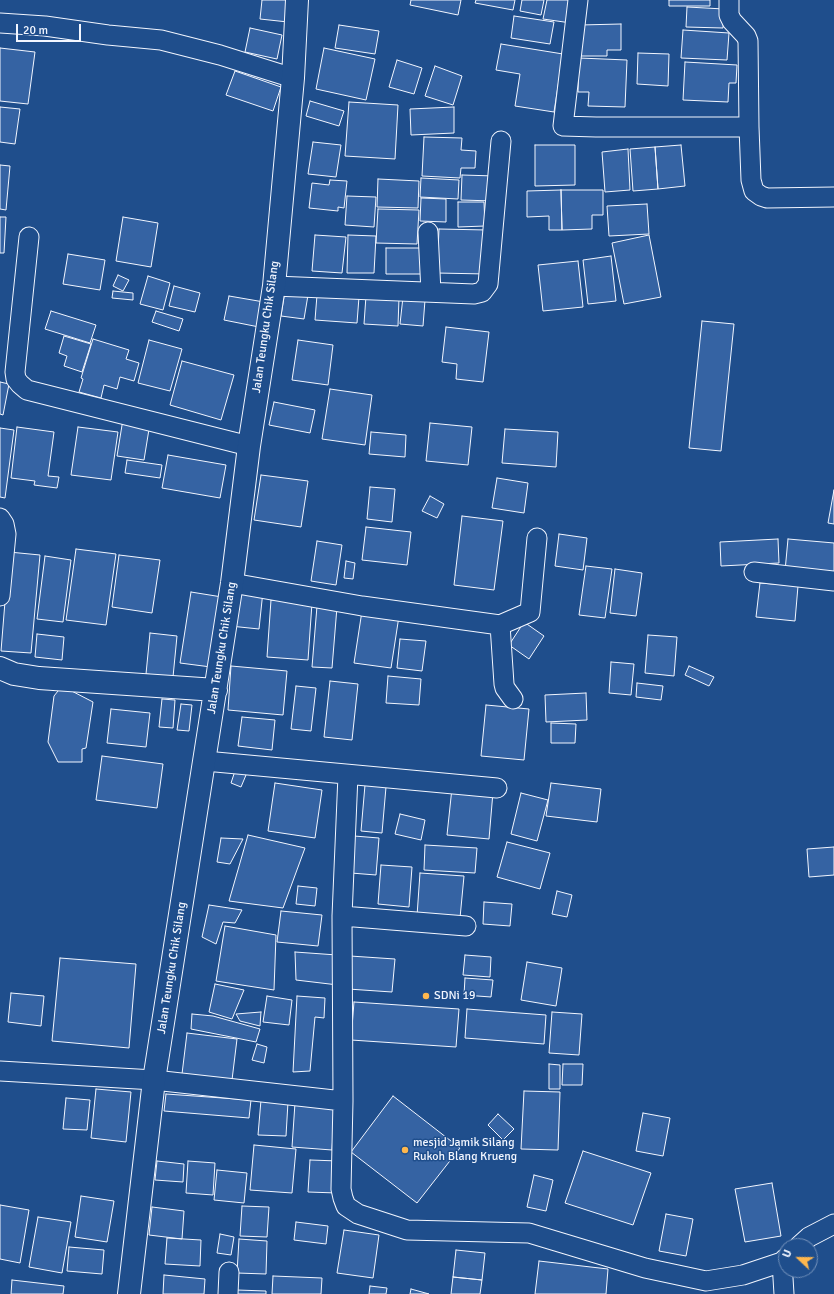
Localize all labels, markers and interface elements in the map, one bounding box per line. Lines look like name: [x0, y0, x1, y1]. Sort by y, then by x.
scale bar: [18, 16, 83, 42]
text: 20 m: [23, 23, 48, 38]
street label: Jalan Teungku Chik Silang: [250, 260, 282, 394]
street label: Jalan Teungku Chik Silang: [204, 581, 240, 715]
street label: Jalan Teungku Chik Silang: [154, 901, 190, 1035]
place label: SDNi 19: [434, 989, 475, 1003]
marker: SDNi 19: [421, 991, 431, 1001]
place label: mesjid Jamik Silang Rukoh Blang Krueng: [413, 1136, 517, 1164]
marker: mesjid Jamik Silang Rukoh Blang Krueng: [400, 1145, 410, 1155]
north arrow: [778, 1238, 818, 1278]
text: U: [780, 1248, 795, 1260]

